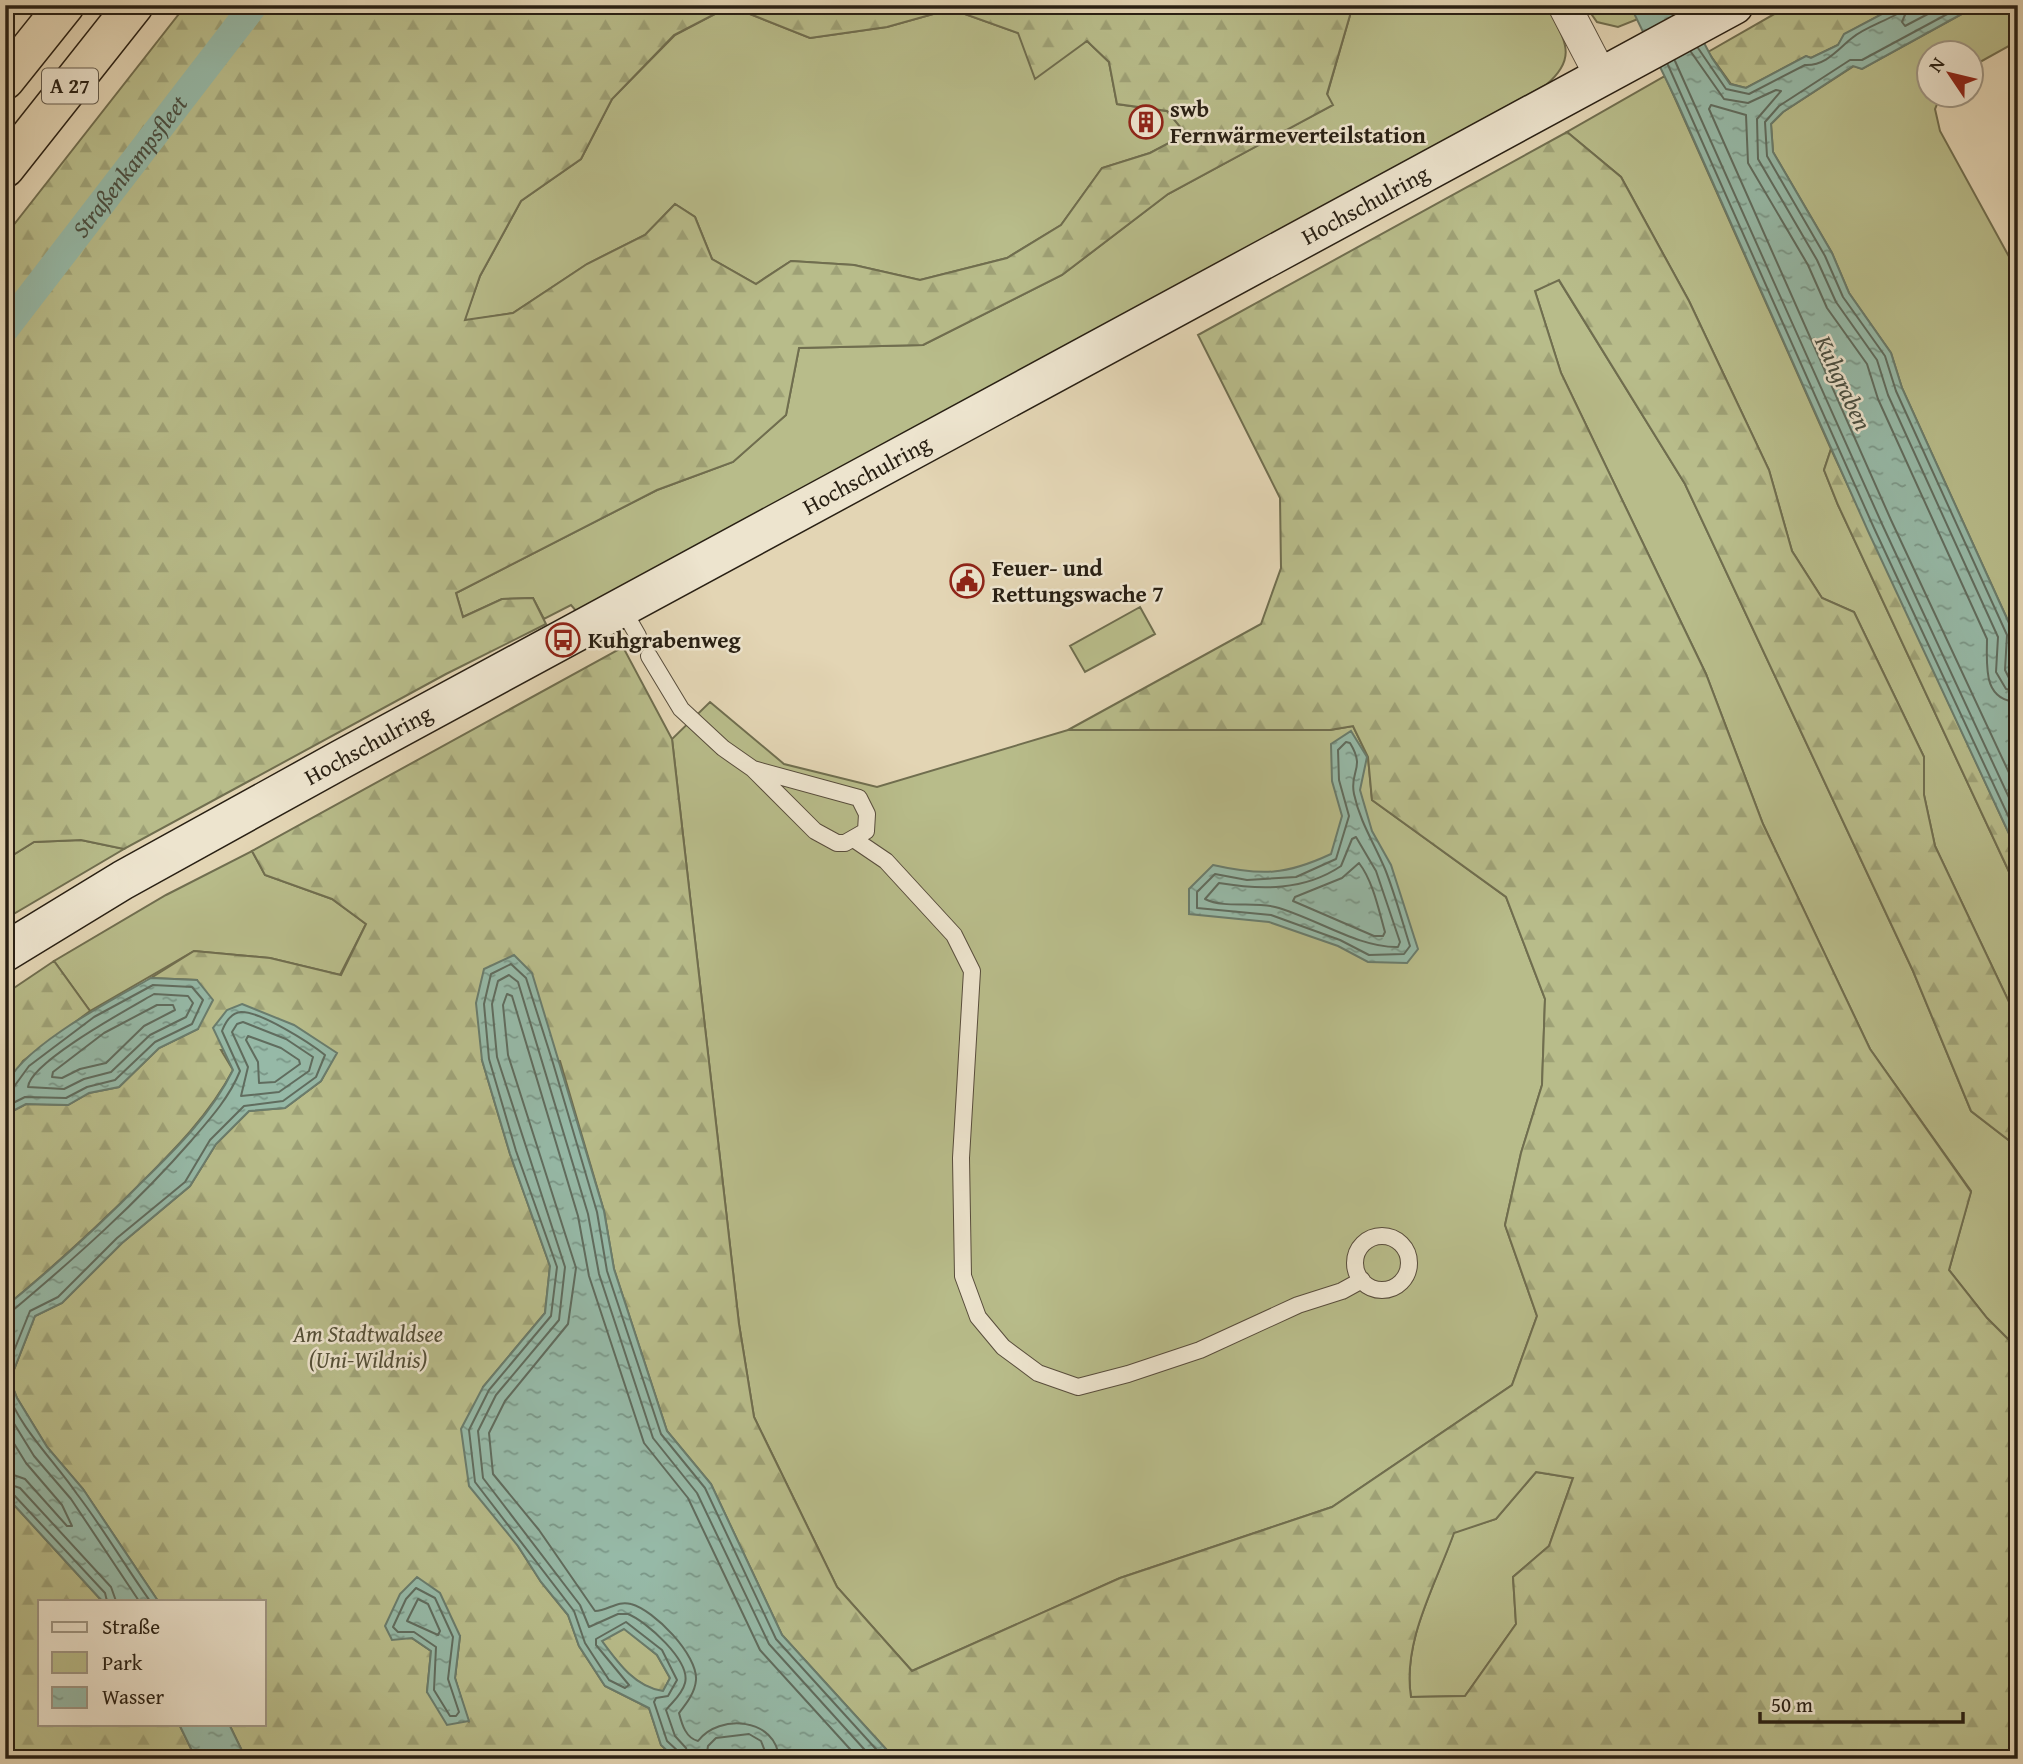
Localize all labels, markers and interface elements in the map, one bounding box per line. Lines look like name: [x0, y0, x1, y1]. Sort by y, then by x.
north arrow: [1914, 38, 1984, 108]
text: N: [1921, 51, 1951, 77]
road number: A 27: [42, 68, 98, 104]
water label: Straßenkampsfleet: [63, 87, 196, 245]
place label: swb Fernwärmeverteilstation: [1170, 92, 1426, 151]
building icon: swb Fernwärmeverteilstation: [1127, 103, 1165, 141]
street label: Hochschulring: [1295, 156, 1435, 252]
water label: Kuhgraben: [1806, 329, 1881, 436]
street label: Hochschulring: [796, 426, 937, 522]
place label: Feuer- und Rettungswache 7: [992, 551, 1164, 610]
public building icon: Feuer- und Rettungswache 7: [948, 562, 986, 600]
bus stop icon: Kuhgrabenweg: [544, 621, 582, 659]
place label: Kuhgrabenweg: [588, 623, 741, 656]
street label: Hochschulring: [298, 696, 438, 793]
park label: Am Stadtwaldsee (Uni-Wildnis): [292, 1317, 443, 1376]
legend: [38, 1600, 266, 1726]
text: Straße: [102, 1611, 160, 1642]
text: Park: [102, 1647, 143, 1678]
scale bar: [1760, 1680, 1964, 1724]
text: Wasser: [102, 1681, 164, 1712]
text: 50 m: [1771, 1689, 1813, 1720]

